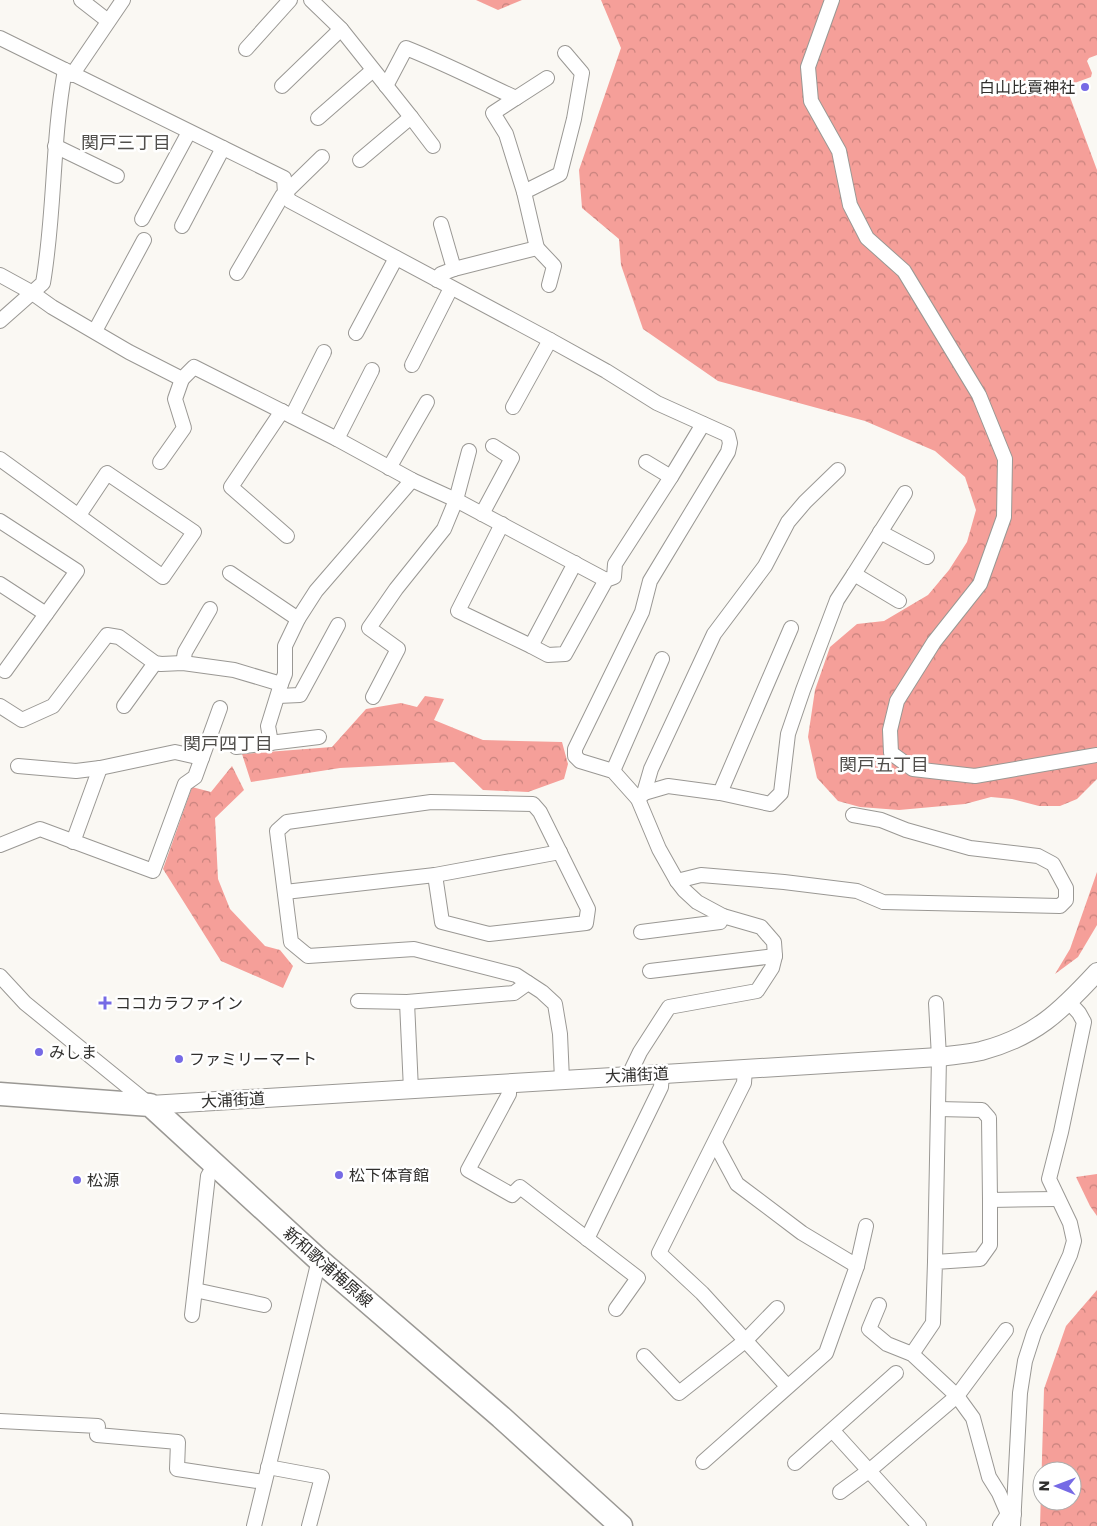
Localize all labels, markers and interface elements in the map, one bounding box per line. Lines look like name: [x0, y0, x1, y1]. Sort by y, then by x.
place label: 白山比賣神社: [979, 76, 1075, 99]
marker: 白山比賣神社: [1079, 81, 1091, 93]
district label: 関戸三丁目: [81, 130, 171, 155]
district label: 関戸四丁目: [183, 731, 273, 756]
district label: 関戸五丁目: [839, 752, 929, 777]
place label: ココカラファイン: [115, 992, 243, 1015]
marker: ココカラファイン: [99, 997, 111, 1009]
place label: みしま: [49, 1041, 97, 1064]
marker: みしま: [33, 1046, 45, 1058]
place label: ファミリーマート: [189, 1048, 317, 1071]
marker: ファミリーマート: [173, 1053, 185, 1065]
street label: 大浦街道: [604, 1062, 670, 1088]
street label: 大浦街道: [200, 1087, 266, 1113]
place label: 松下体育館: [349, 1164, 429, 1187]
place label: 松源: [87, 1169, 119, 1192]
marker: 松下体育館: [333, 1169, 345, 1181]
marker: 松源: [71, 1174, 83, 1186]
street label: 新和歌浦梅原線: [278, 1222, 378, 1312]
north arrow: [1032, 1461, 1082, 1511]
text: N: [1034, 1480, 1054, 1491]

